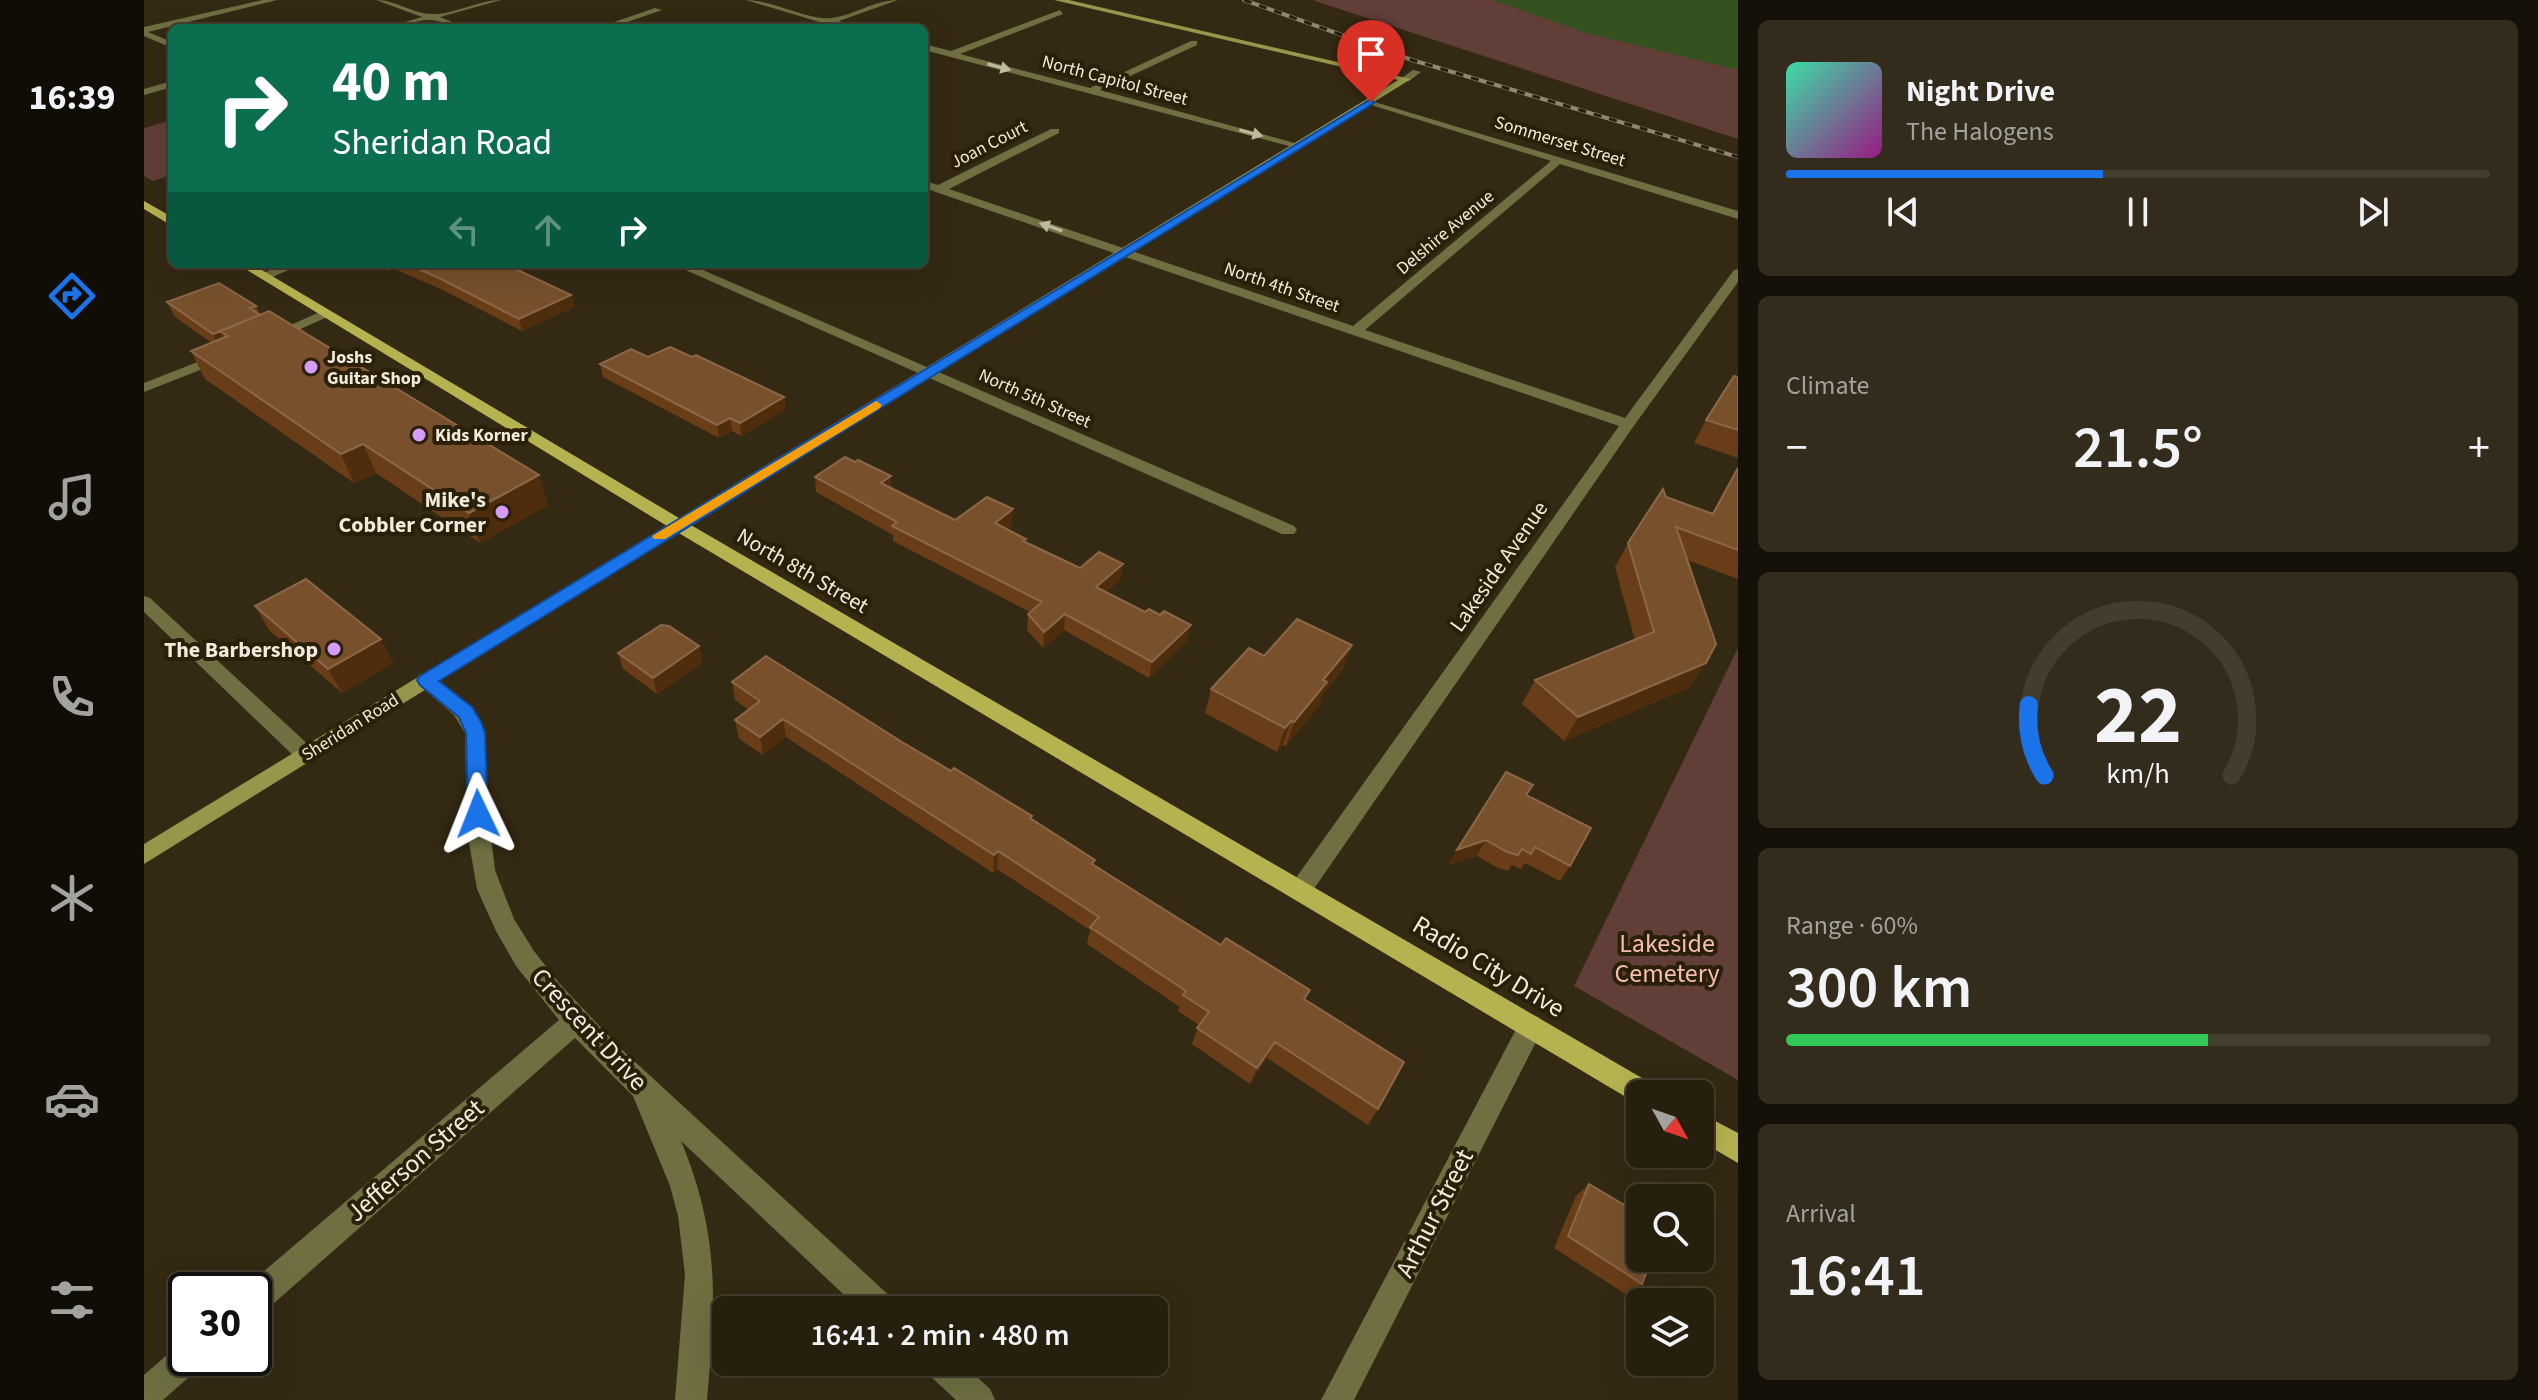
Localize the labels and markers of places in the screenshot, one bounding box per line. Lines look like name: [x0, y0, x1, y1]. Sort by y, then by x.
pin: [1337, 20, 1405, 102]
place label: Joshs Guitar Shop: [327, 345, 421, 391]
marker: Joshs Guitar Shop: [302, 358, 320, 376]
place label: Kids Korner: [435, 423, 528, 448]
marker: Kids Korner: [410, 426, 428, 444]
place label: Mike's Cobbler Corner: [338, 484, 486, 541]
marker: Mike's Cobbler Corner: [493, 503, 511, 521]
place label: The Barbershop: [164, 634, 318, 666]
marker: The Barbershop: [325, 640, 343, 658]

